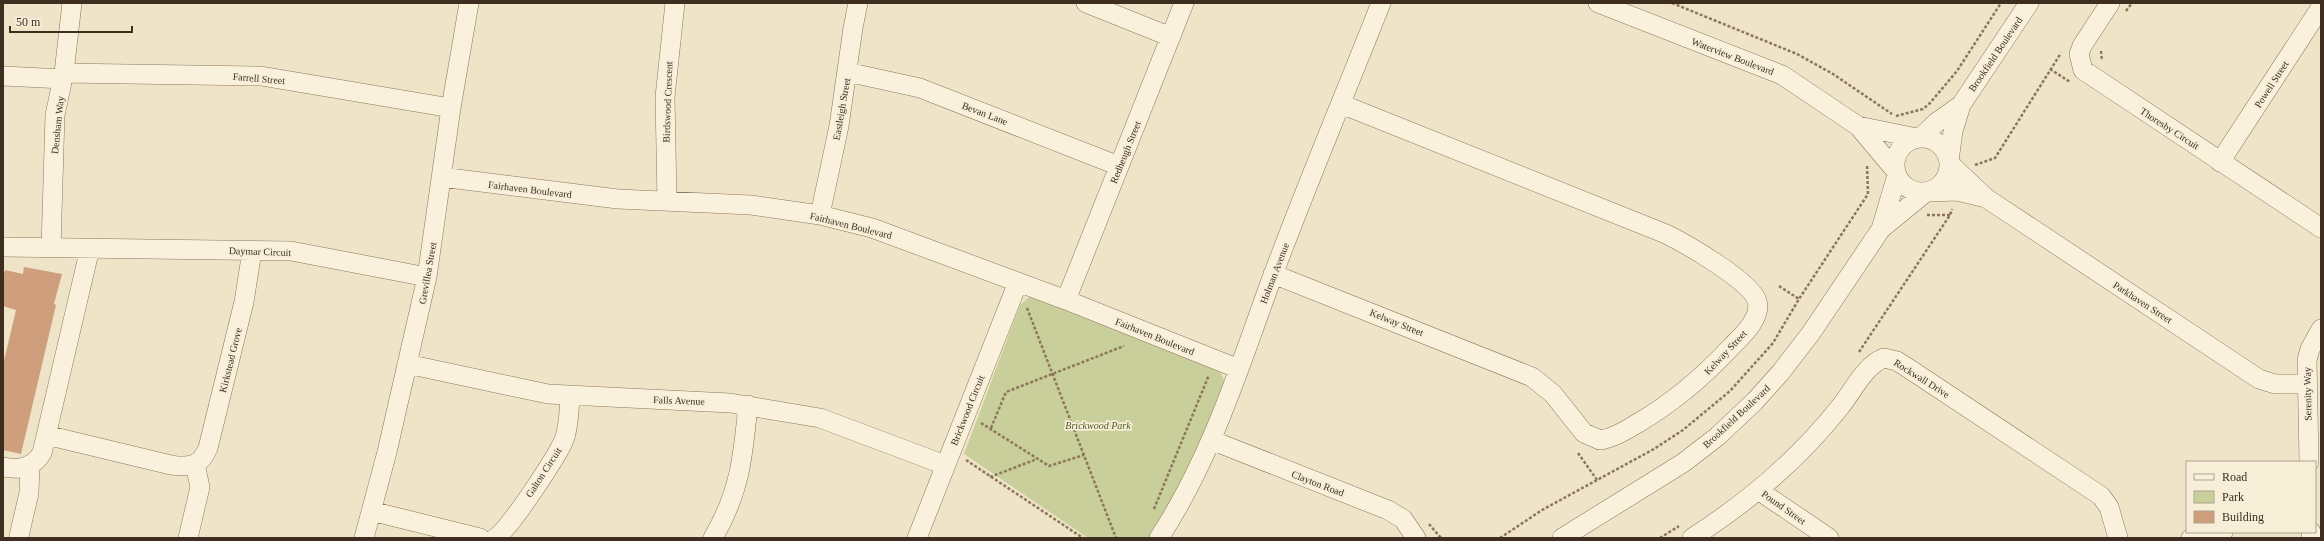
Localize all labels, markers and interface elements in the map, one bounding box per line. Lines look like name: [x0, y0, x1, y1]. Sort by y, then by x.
scale bar: [10, 8, 132, 34]
text: 50 m: [16, 15, 41, 29]
street label: Brookfield Boulevard: [1966, 15, 2024, 94]
street label: Waterview Boulevard: [1690, 36, 1776, 77]
street label: Powell Street: [2252, 59, 2291, 110]
street label: Birdswood Crescent: [661, 61, 674, 143]
street label: Farrell Street: [232, 71, 286, 86]
street label: Eastleigh Street: [831, 77, 852, 141]
street label: Densham Way: [49, 96, 66, 155]
street label: Bevan Lane: [960, 100, 1010, 127]
street label: Thoresby Circuit: [2138, 105, 2201, 152]
street label: Redheugh Street: [1108, 119, 1143, 185]
street label: Fairhaven Boulevard: [488, 179, 572, 200]
street label: Fairhaven Boulevard: [809, 210, 893, 241]
street label: Grevillea Street: [417, 241, 438, 305]
street label: Holman Avenue: [1258, 241, 1291, 305]
street label: Daymar Circuit: [229, 245, 292, 258]
street label: Parkhaven Street: [2111, 279, 2174, 326]
street label: Kelway Street: [1368, 307, 1425, 338]
street label: Fairhaven Boulevard: [1114, 316, 1196, 357]
street label: Kirkstead Grove: [217, 326, 244, 394]
street label: Kelway Street: [1702, 328, 1749, 377]
street label: Rockwall Drive: [1892, 357, 1952, 400]
street label: Serenity Way: [2302, 367, 2313, 421]
street label: Brickwood Circuit: [948, 373, 987, 447]
street label: Brookfield Boulevard: [1701, 383, 1772, 450]
street label: Falls Avenue: [653, 394, 706, 407]
park label: Brickwood Park: [1065, 420, 1131, 431]
street label: Galton Circuit: [523, 445, 564, 499]
legend: [2186, 461, 2316, 533]
street label: Clayton Road: [1290, 468, 1346, 499]
text: Road: [2222, 470, 2247, 484]
street label: Pound Street: [1760, 488, 1808, 527]
text: Park: [2222, 490, 2244, 504]
text: Building: [2222, 510, 2264, 524]

